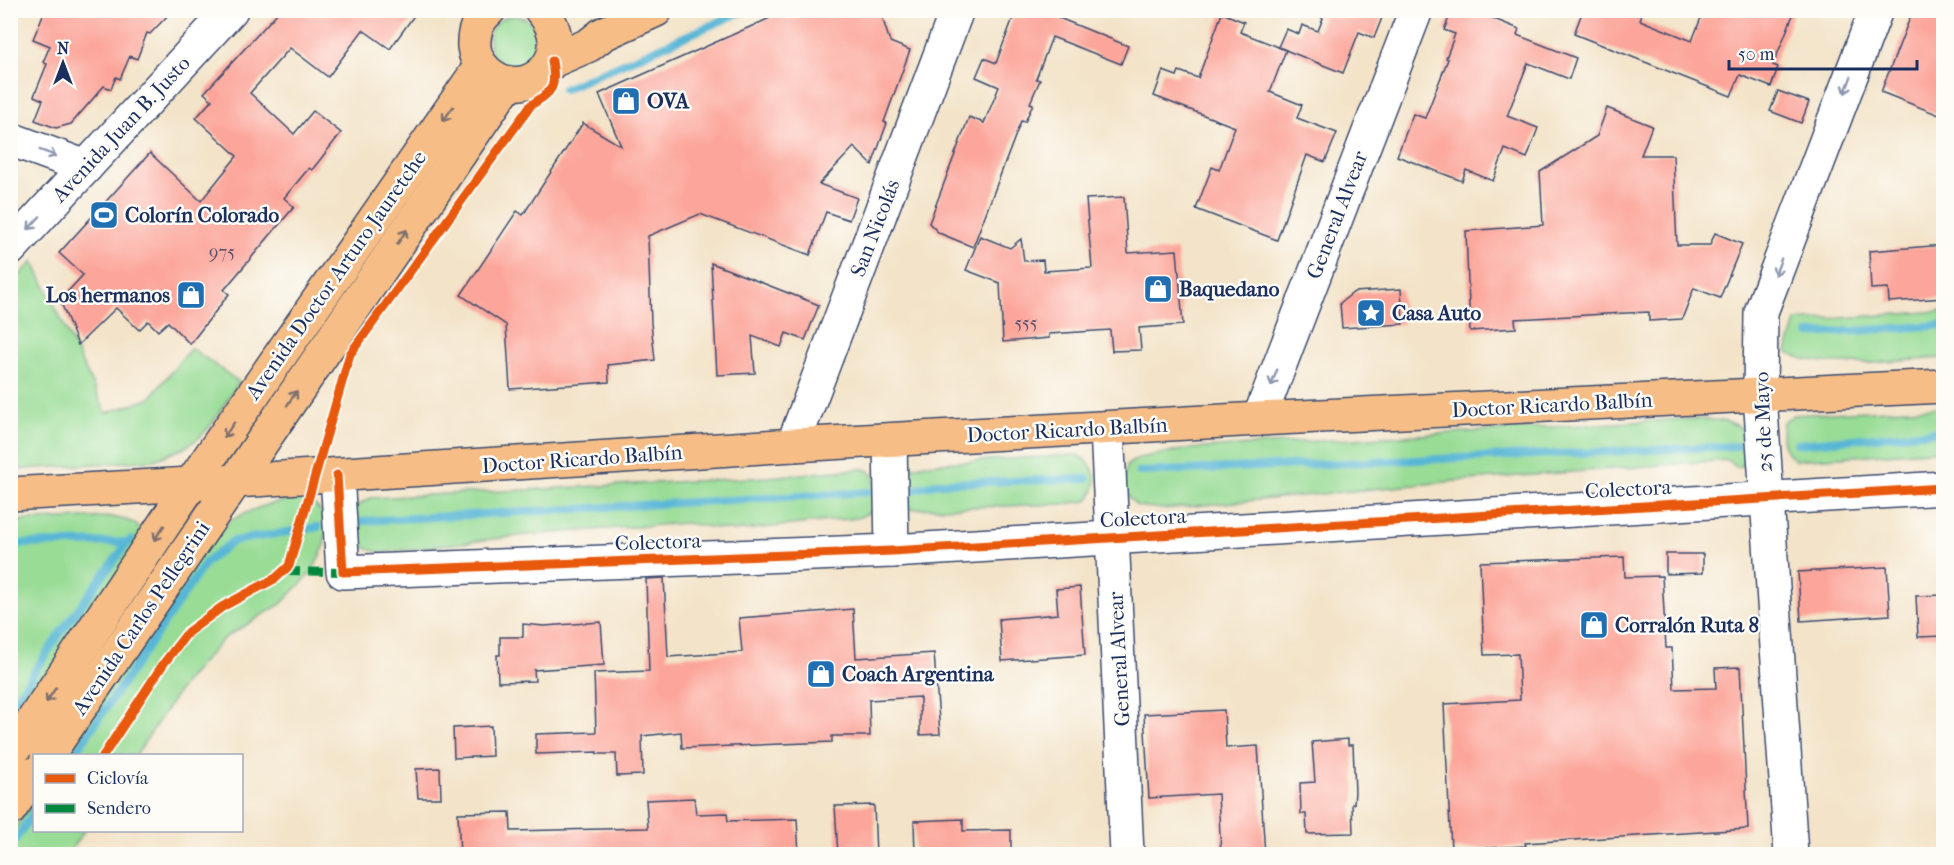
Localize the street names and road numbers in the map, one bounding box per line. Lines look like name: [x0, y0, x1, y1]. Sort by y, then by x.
street label: Avenida Juan B. Justo: [46, 51, 195, 208]
street label: Avenida Doctor Arturo Jauretche: [240, 146, 431, 405]
street label: General Alvear: [1302, 148, 1372, 282]
street label: San Nicolás: [846, 176, 905, 280]
street label: 25 de Mayo: [1749, 371, 1777, 473]
street label: Doctor Ricardo Balbín: [1451, 388, 1653, 422]
street label: Doctor Ricardo Balbín: [966, 413, 1168, 447]
street label: Doctor Ricardo Balbín: [481, 440, 683, 478]
street label: Colectora: [1584, 475, 1672, 503]
street label: Colectora: [1099, 504, 1187, 532]
street label: Avenida Carlos Pellegrini: [67, 517, 215, 720]
street label: Colectora: [614, 528, 702, 556]
street label: General Alvear: [1103, 591, 1135, 727]

